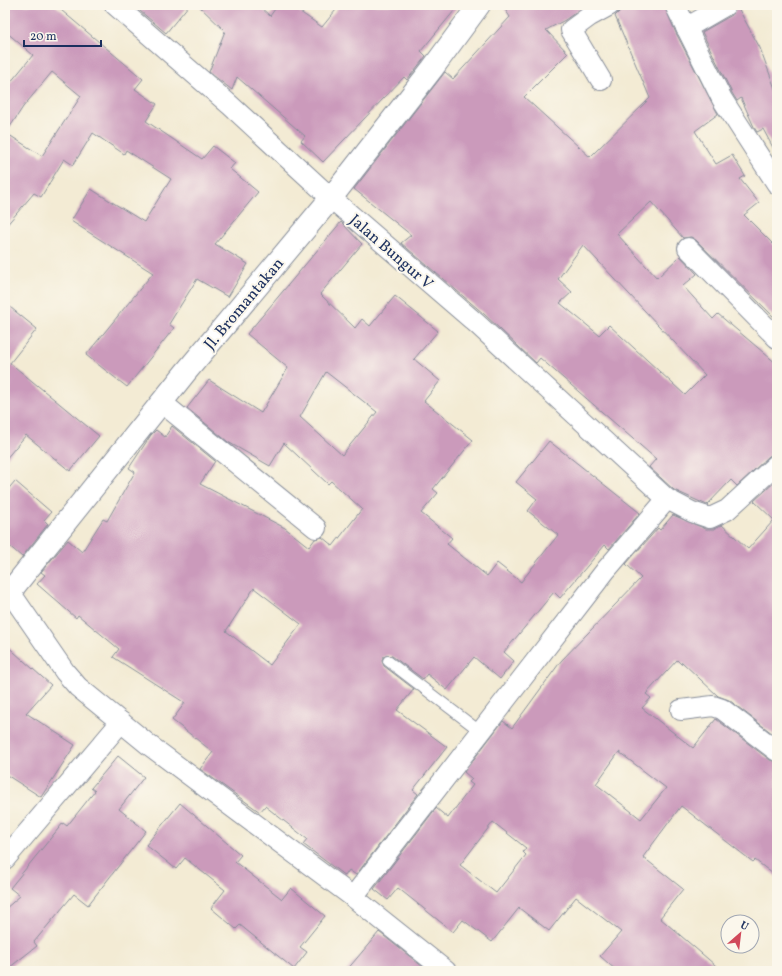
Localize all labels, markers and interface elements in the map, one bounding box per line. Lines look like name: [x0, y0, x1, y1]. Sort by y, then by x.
scale bar: [24, 22, 101, 48]
text: 20 m: [30, 29, 57, 45]
street label: Jalan Bungur V: [344, 210, 437, 295]
street label: Jl. Bromantakan: [200, 254, 290, 355]
north arrow: [720, 914, 760, 954]
text: U: [737, 918, 751, 935]

